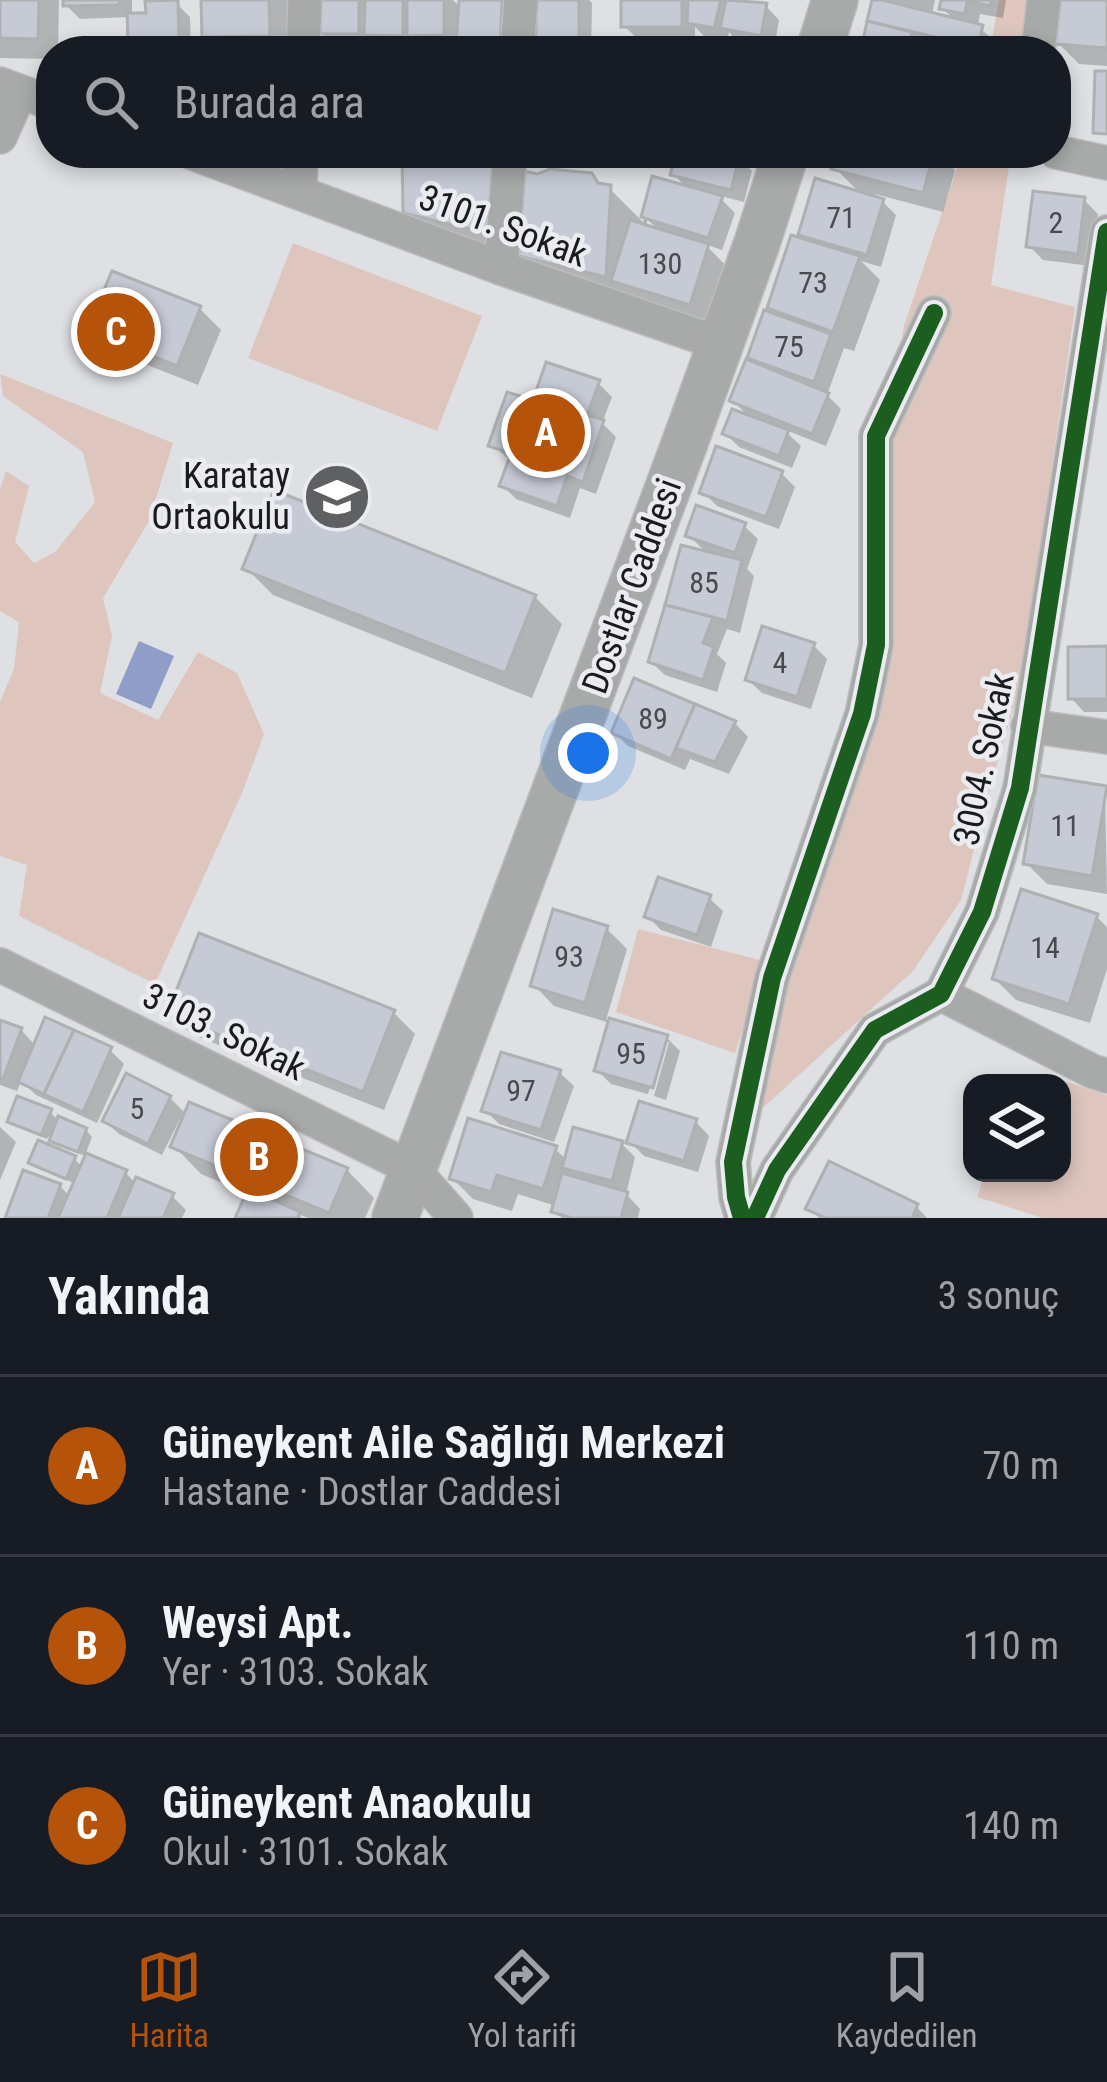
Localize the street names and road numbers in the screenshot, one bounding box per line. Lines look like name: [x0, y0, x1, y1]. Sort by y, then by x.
street label: 3101. Sokak: [413, 176, 593, 276]
street label: Dostlar Caddesi: [574, 473, 690, 699]
street label: 3004. Sokak: [945, 669, 1023, 849]
street label: 3103. Sokak: [136, 975, 312, 1089]

